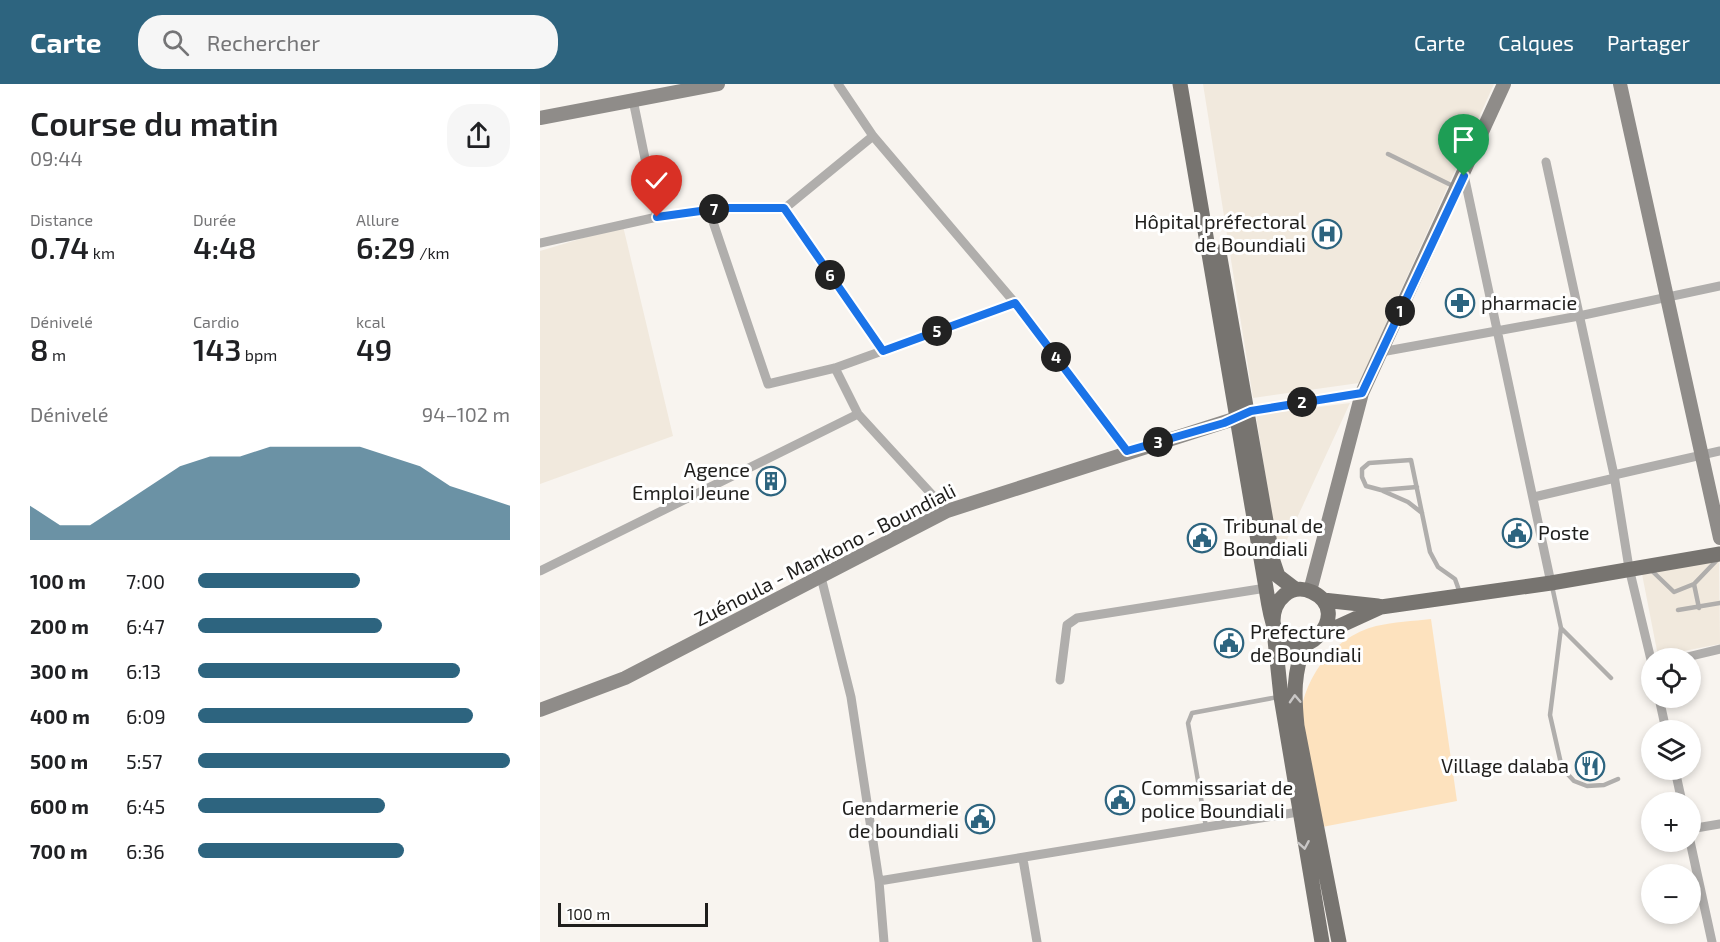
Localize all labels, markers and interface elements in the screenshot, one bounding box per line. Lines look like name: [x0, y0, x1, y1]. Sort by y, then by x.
search box: [138, 15, 558, 69]
text: Carte: [30, 25, 102, 59]
icon: search: [159, 26, 192, 59]
text: Rechercher: [207, 29, 320, 55]
text: Carte: [1414, 30, 1465, 55]
text: Calques: [1498, 30, 1574, 55]
text: Partager: [1607, 30, 1690, 55]
text: Course du matin: [30, 103, 279, 143]
button: share: [447, 104, 510, 167]
pin: [1438, 114, 1489, 176]
icon: arrive: [1447, 123, 1480, 156]
text: 09:44: [30, 146, 83, 170]
pin: [631, 155, 682, 217]
icon: check: [640, 164, 673, 197]
pin: 7: [699, 194, 729, 224]
text: 7: [710, 199, 718, 218]
place label: Hôpital préfectoral de Boundiali: [1134, 209, 1306, 256]
text: Distance: [30, 210, 93, 229]
text: Durée: [193, 210, 236, 229]
text: Allure: [356, 210, 399, 229]
hospital icon: Hôpital préfectoral de Boundiali: [1311, 218, 1343, 250]
text: 0.74: [30, 229, 89, 265]
text: 4:48: [193, 229, 257, 265]
text: 6:29: [356, 229, 416, 265]
text: km: [89, 243, 115, 262]
text: /km: [416, 243, 450, 262]
pin: 6: [815, 260, 845, 290]
text: 6: [825, 265, 835, 284]
pharmacy icon: pharmacie: [1444, 287, 1476, 319]
place label: pharmacie: [1481, 290, 1577, 314]
pin: 1: [1385, 296, 1415, 326]
text: 1: [1397, 301, 1403, 320]
text: Dénivelé: [30, 312, 93, 331]
text: Cardio: [193, 312, 239, 331]
text: kcal: [356, 312, 385, 331]
pin: 5: [922, 316, 952, 346]
text: 5: [933, 321, 941, 340]
text: 8: [30, 331, 48, 367]
text: 143: [193, 331, 241, 367]
text: 49: [356, 331, 392, 367]
pin: 4: [1041, 342, 1071, 372]
text: m: [48, 345, 66, 364]
text: bpm: [241, 345, 277, 364]
text: 4: [1051, 347, 1061, 366]
pin: 2: [1287, 387, 1317, 417]
text: 2: [1297, 392, 1307, 411]
text: Dénivelé: [30, 402, 109, 426]
text: 94–102 m: [422, 402, 510, 426]
pin: 3: [1143, 427, 1173, 457]
text: 3: [1153, 432, 1163, 451]
place label: Agence Emploi Jeune: [632, 457, 750, 504]
building icon: Agence Emploi Jeune: [755, 465, 787, 497]
street label: Zuénoula - Mankono - Boundiali: [690, 478, 959, 631]
place label: Tribunal de Boundiali: [1223, 513, 1323, 560]
public building icon: Poste: [1501, 517, 1533, 549]
place label: Poste: [1538, 520, 1590, 544]
public building icon: Tribunal de Boundiali: [1186, 522, 1218, 554]
text: 100 m: [30, 569, 86, 593]
text: 7:00: [126, 569, 165, 593]
text: 200 m: [30, 614, 89, 638]
text: 6:47: [126, 614, 165, 638]
place label: Prefecture de Boundiali: [1250, 619, 1362, 666]
public building icon: Prefecture de Boundiali: [1213, 627, 1245, 659]
map controls: [1641, 648, 1701, 924]
button: locate: [1641, 648, 1701, 708]
text: 300 m: [30, 659, 89, 683]
text: 6:13: [126, 659, 161, 683]
one-way arrow: [1288, 694, 1301, 703]
text: 400 m: [30, 704, 90, 728]
text: 6:09: [126, 704, 166, 728]
button: layers: [1641, 720, 1701, 780]
text: 500 m: [30, 749, 88, 773]
text: 5:57: [126, 749, 162, 773]
restaurant icon: Village dalaba: [1574, 750, 1606, 782]
place label: Village dalaba: [1441, 753, 1569, 777]
place label: Commissariat de police Boundiali: [1141, 775, 1293, 822]
public building icon: Commissariat de police Boundiali: [1104, 784, 1136, 816]
button: +: [1641, 792, 1701, 852]
text: 600 m: [30, 794, 89, 818]
text: 6:45: [126, 794, 165, 818]
place label: Gendarmerie de boundiali: [842, 795, 959, 842]
public building icon: Gendarmerie de boundiali: [964, 803, 996, 835]
text: 700 m: [30, 839, 88, 863]
text: 6:36: [126, 839, 165, 863]
one-way arrow: [1298, 840, 1310, 850]
button: −: [1641, 864, 1701, 924]
scale bar: [558, 900, 708, 928]
text: 100 m: [567, 904, 610, 923]

